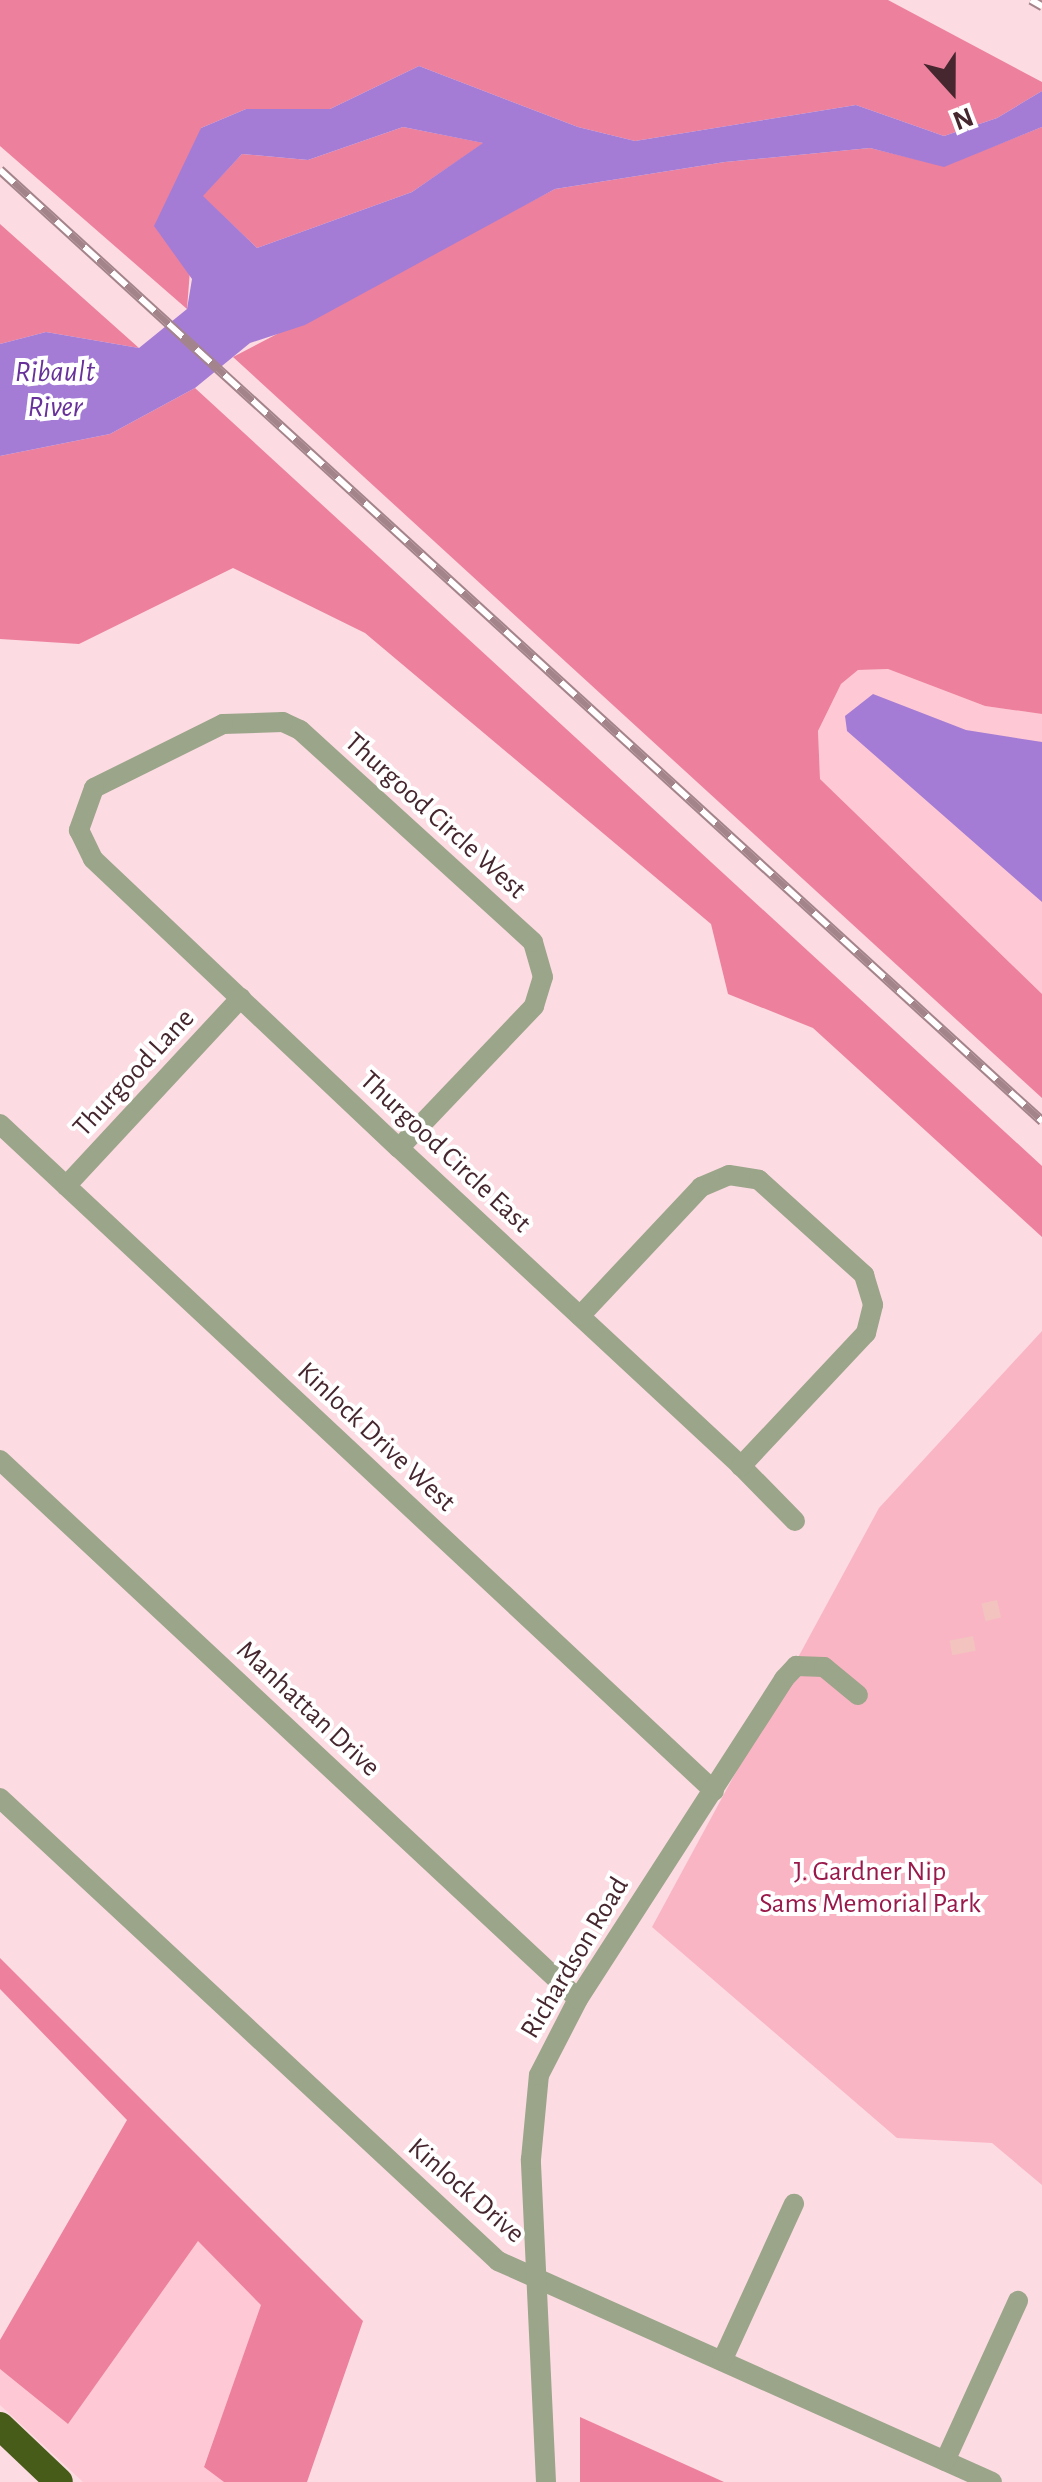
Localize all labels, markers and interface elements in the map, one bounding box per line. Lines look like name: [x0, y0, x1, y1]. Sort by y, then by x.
north arrow: [902, 40, 1002, 140]
text: N: [949, 101, 977, 135]
water label: Ribault River: [15, 354, 95, 424]
street label: Thurgood Circle West: [337, 726, 533, 906]
street label: Thurgood Lane: [66, 1002, 202, 1144]
street label: Thurgood Circle East: [352, 1064, 538, 1240]
street label: Kinlock Drive West: [290, 1355, 462, 1519]
street label: Manhattan Drive: [229, 1634, 387, 1784]
park label: J. Gardner Nip Sams Memorial Park: [759, 1855, 981, 1921]
street label: Richardson Road: [514, 1871, 636, 2045]
street label: Kinlock Drive: [401, 2131, 531, 2251]

